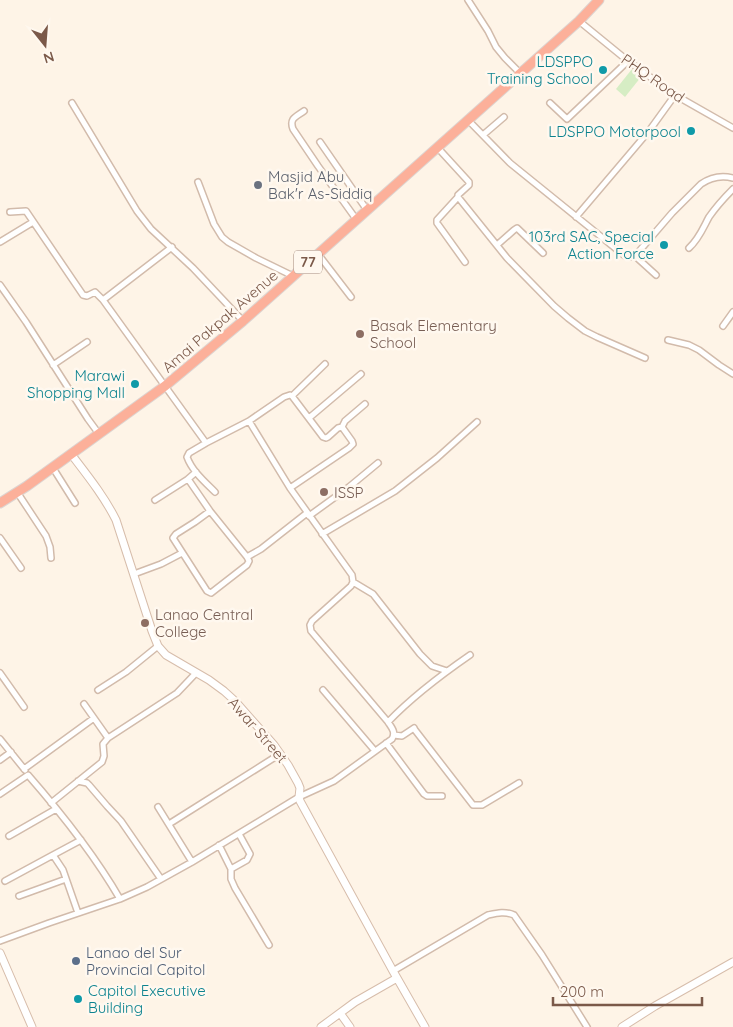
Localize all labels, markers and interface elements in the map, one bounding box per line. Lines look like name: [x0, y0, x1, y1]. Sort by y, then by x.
north arrow: [20, 20, 70, 70]
text: N: [41, 47, 56, 68]
street label: PHQ Road: [618, 49, 688, 107]
place label: LDSPPO Training School: [487, 52, 593, 88]
marker: LDSPPO Training School: [597, 64, 609, 76]
place label: LDSPPO Motorpool: [548, 122, 681, 141]
marker: LDSPPO Motorpool: [685, 125, 697, 137]
place label: Masjid Abu Bak'r As-Siddiq: [268, 167, 372, 203]
marker: Masjid Abu Bak'r As-Siddiq: [252, 179, 264, 191]
place label: 103rd SAC, Special Action Force: [529, 227, 654, 263]
marker: 103rd SAC, Special Action Force: [658, 239, 670, 251]
road number: 77: [294, 250, 322, 274]
street label: Amai Pakpak Avenue: [158, 265, 282, 377]
place label: Basak Elementary School: [370, 316, 497, 352]
marker: Basak Elementary School: [354, 328, 366, 340]
place label: Marawi Shopping Mall: [27, 366, 125, 402]
marker: Marawi Shopping Mall: [129, 378, 141, 390]
place label: ISSP: [334, 483, 364, 502]
marker: ISSP: [318, 486, 330, 498]
place label: Lanao Central College: [155, 605, 253, 641]
marker: Lanao Central College: [139, 617, 151, 629]
street label: Awar Street: [224, 693, 292, 767]
place label: Lanao del Sur Provincial Capitol: [86, 943, 206, 979]
marker: Lanao del Sur Provincial Capitol: [70, 955, 82, 967]
scale bar: [553, 974, 702, 1006]
place label: Capitol Executive Building: [88, 981, 206, 1017]
text: 200 m: [560, 982, 604, 1001]
marker: Capitol Executive Building: [72, 993, 84, 1005]

